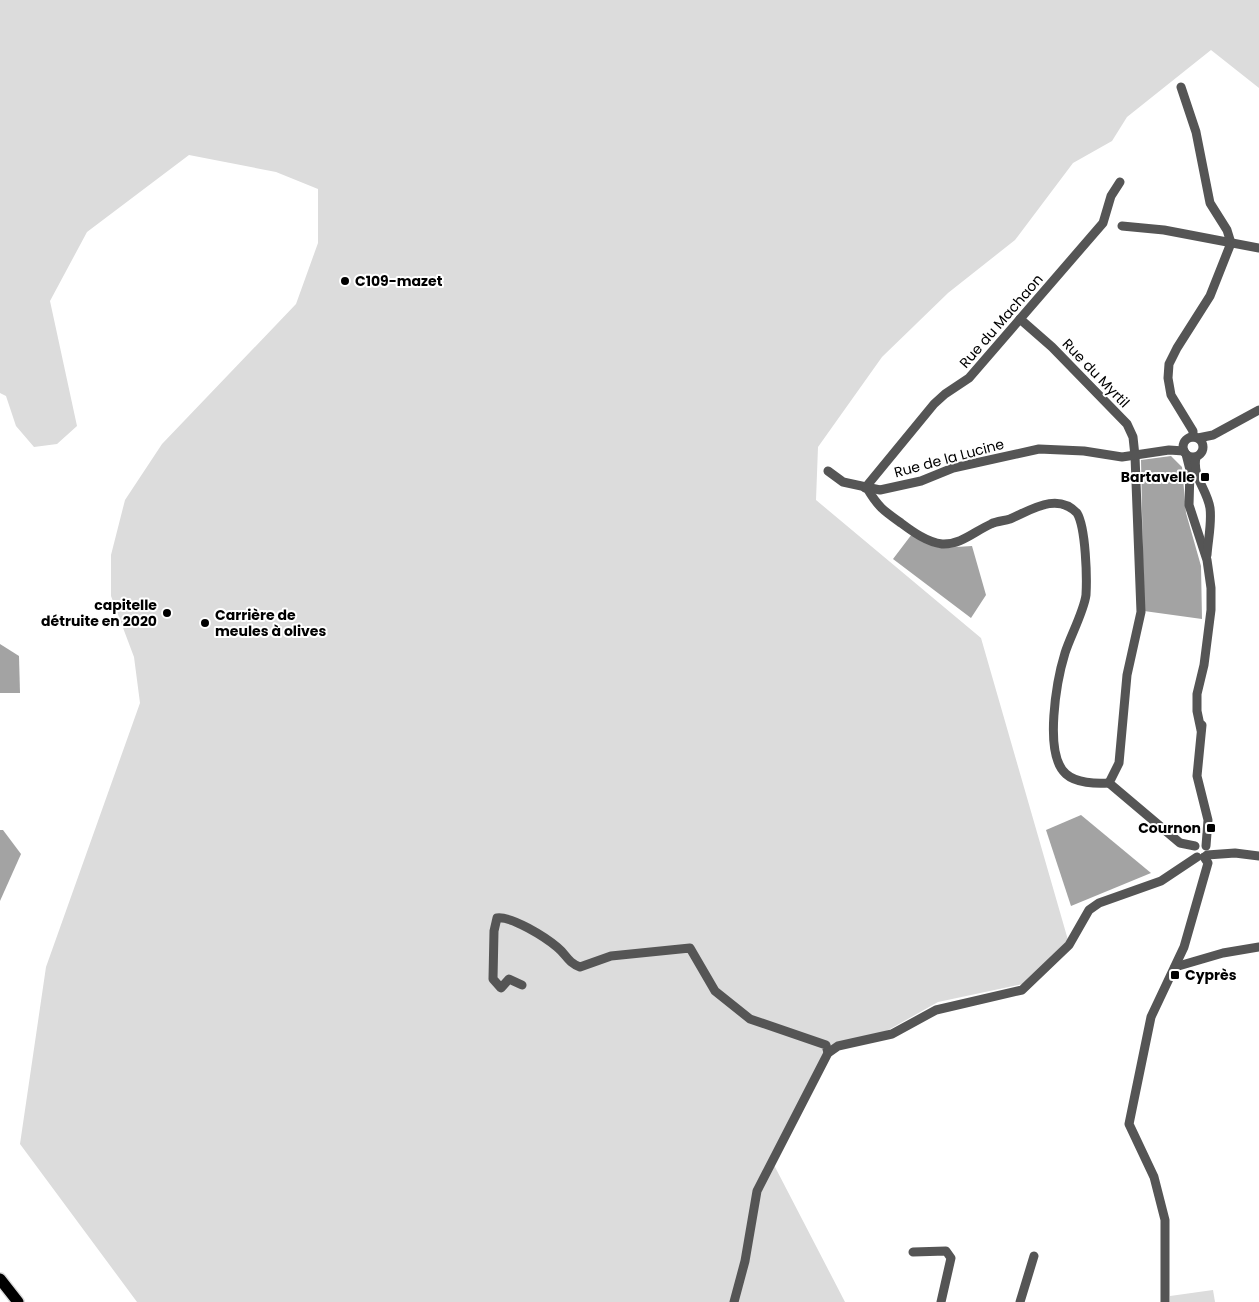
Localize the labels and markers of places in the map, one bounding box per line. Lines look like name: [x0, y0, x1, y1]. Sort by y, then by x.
place label: C109-mazet: [355, 271, 443, 291]
marker: C109-mazet: [339, 275, 351, 287]
place label: Bartavelle: [1121, 467, 1195, 487]
marker: Bartavelle: [1199, 471, 1211, 483]
place label: capitelle détruite en 2020: [41, 595, 157, 631]
place label: Carrière de meules à olives: [215, 605, 326, 641]
marker: capitelle détruite en 2020: [161, 607, 173, 619]
marker: Carrière de meules à olives: [199, 617, 211, 629]
place label: Cournon: [1138, 818, 1201, 838]
marker: Cournon: [1205, 822, 1217, 834]
place label: Cyprès: [1185, 965, 1237, 985]
marker: Cyprès: [1169, 969, 1181, 981]

